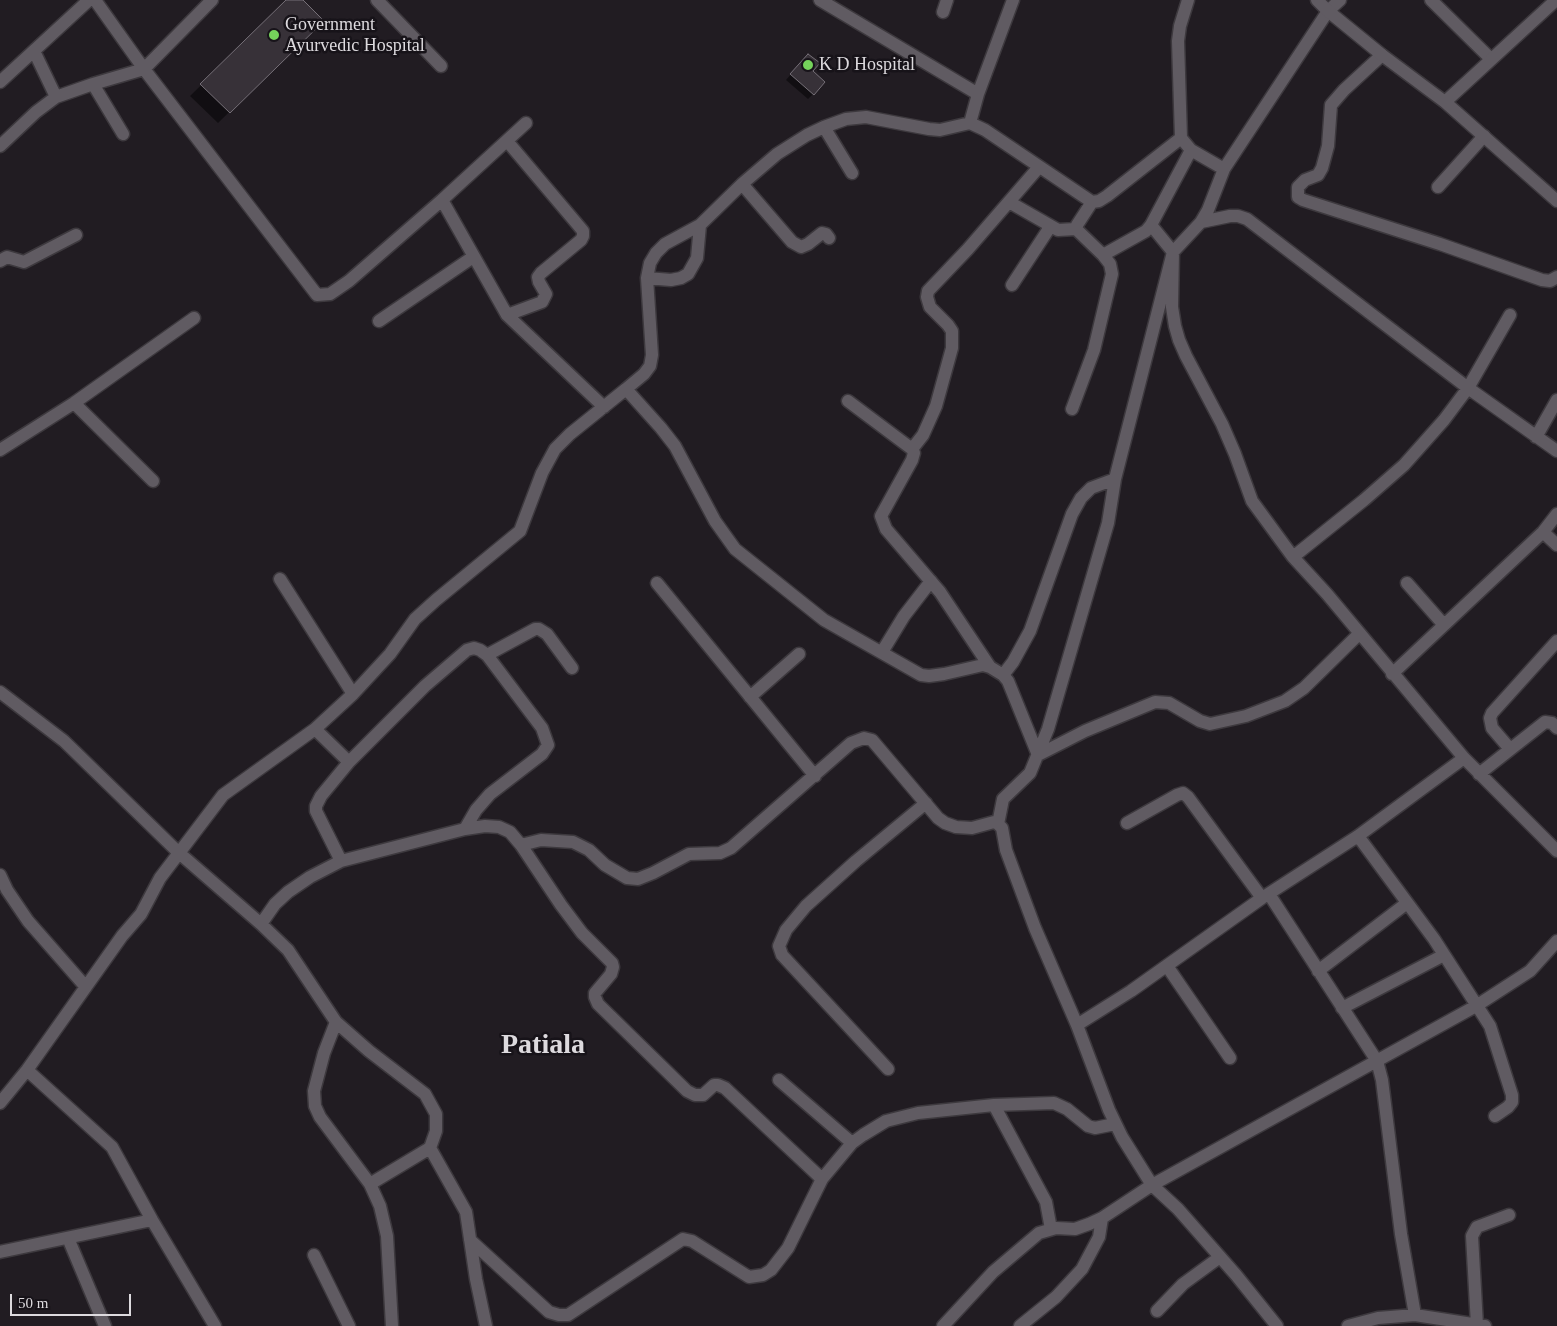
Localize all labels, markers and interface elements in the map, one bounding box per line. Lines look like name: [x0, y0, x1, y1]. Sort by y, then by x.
place label: Government Ayurvedic Hospital: [285, 14, 442, 56]
marker: Government Ayurvedic Hospital: [267, 28, 281, 42]
place label: K D Hospital: [819, 54, 922, 76]
marker: K D Hospital: [801, 58, 815, 72]
district label: Patiala: [495, 1029, 591, 1063]
scale bar: [12, 1284, 134, 1316]
text: 50 m: [18, 1295, 48, 1311]

